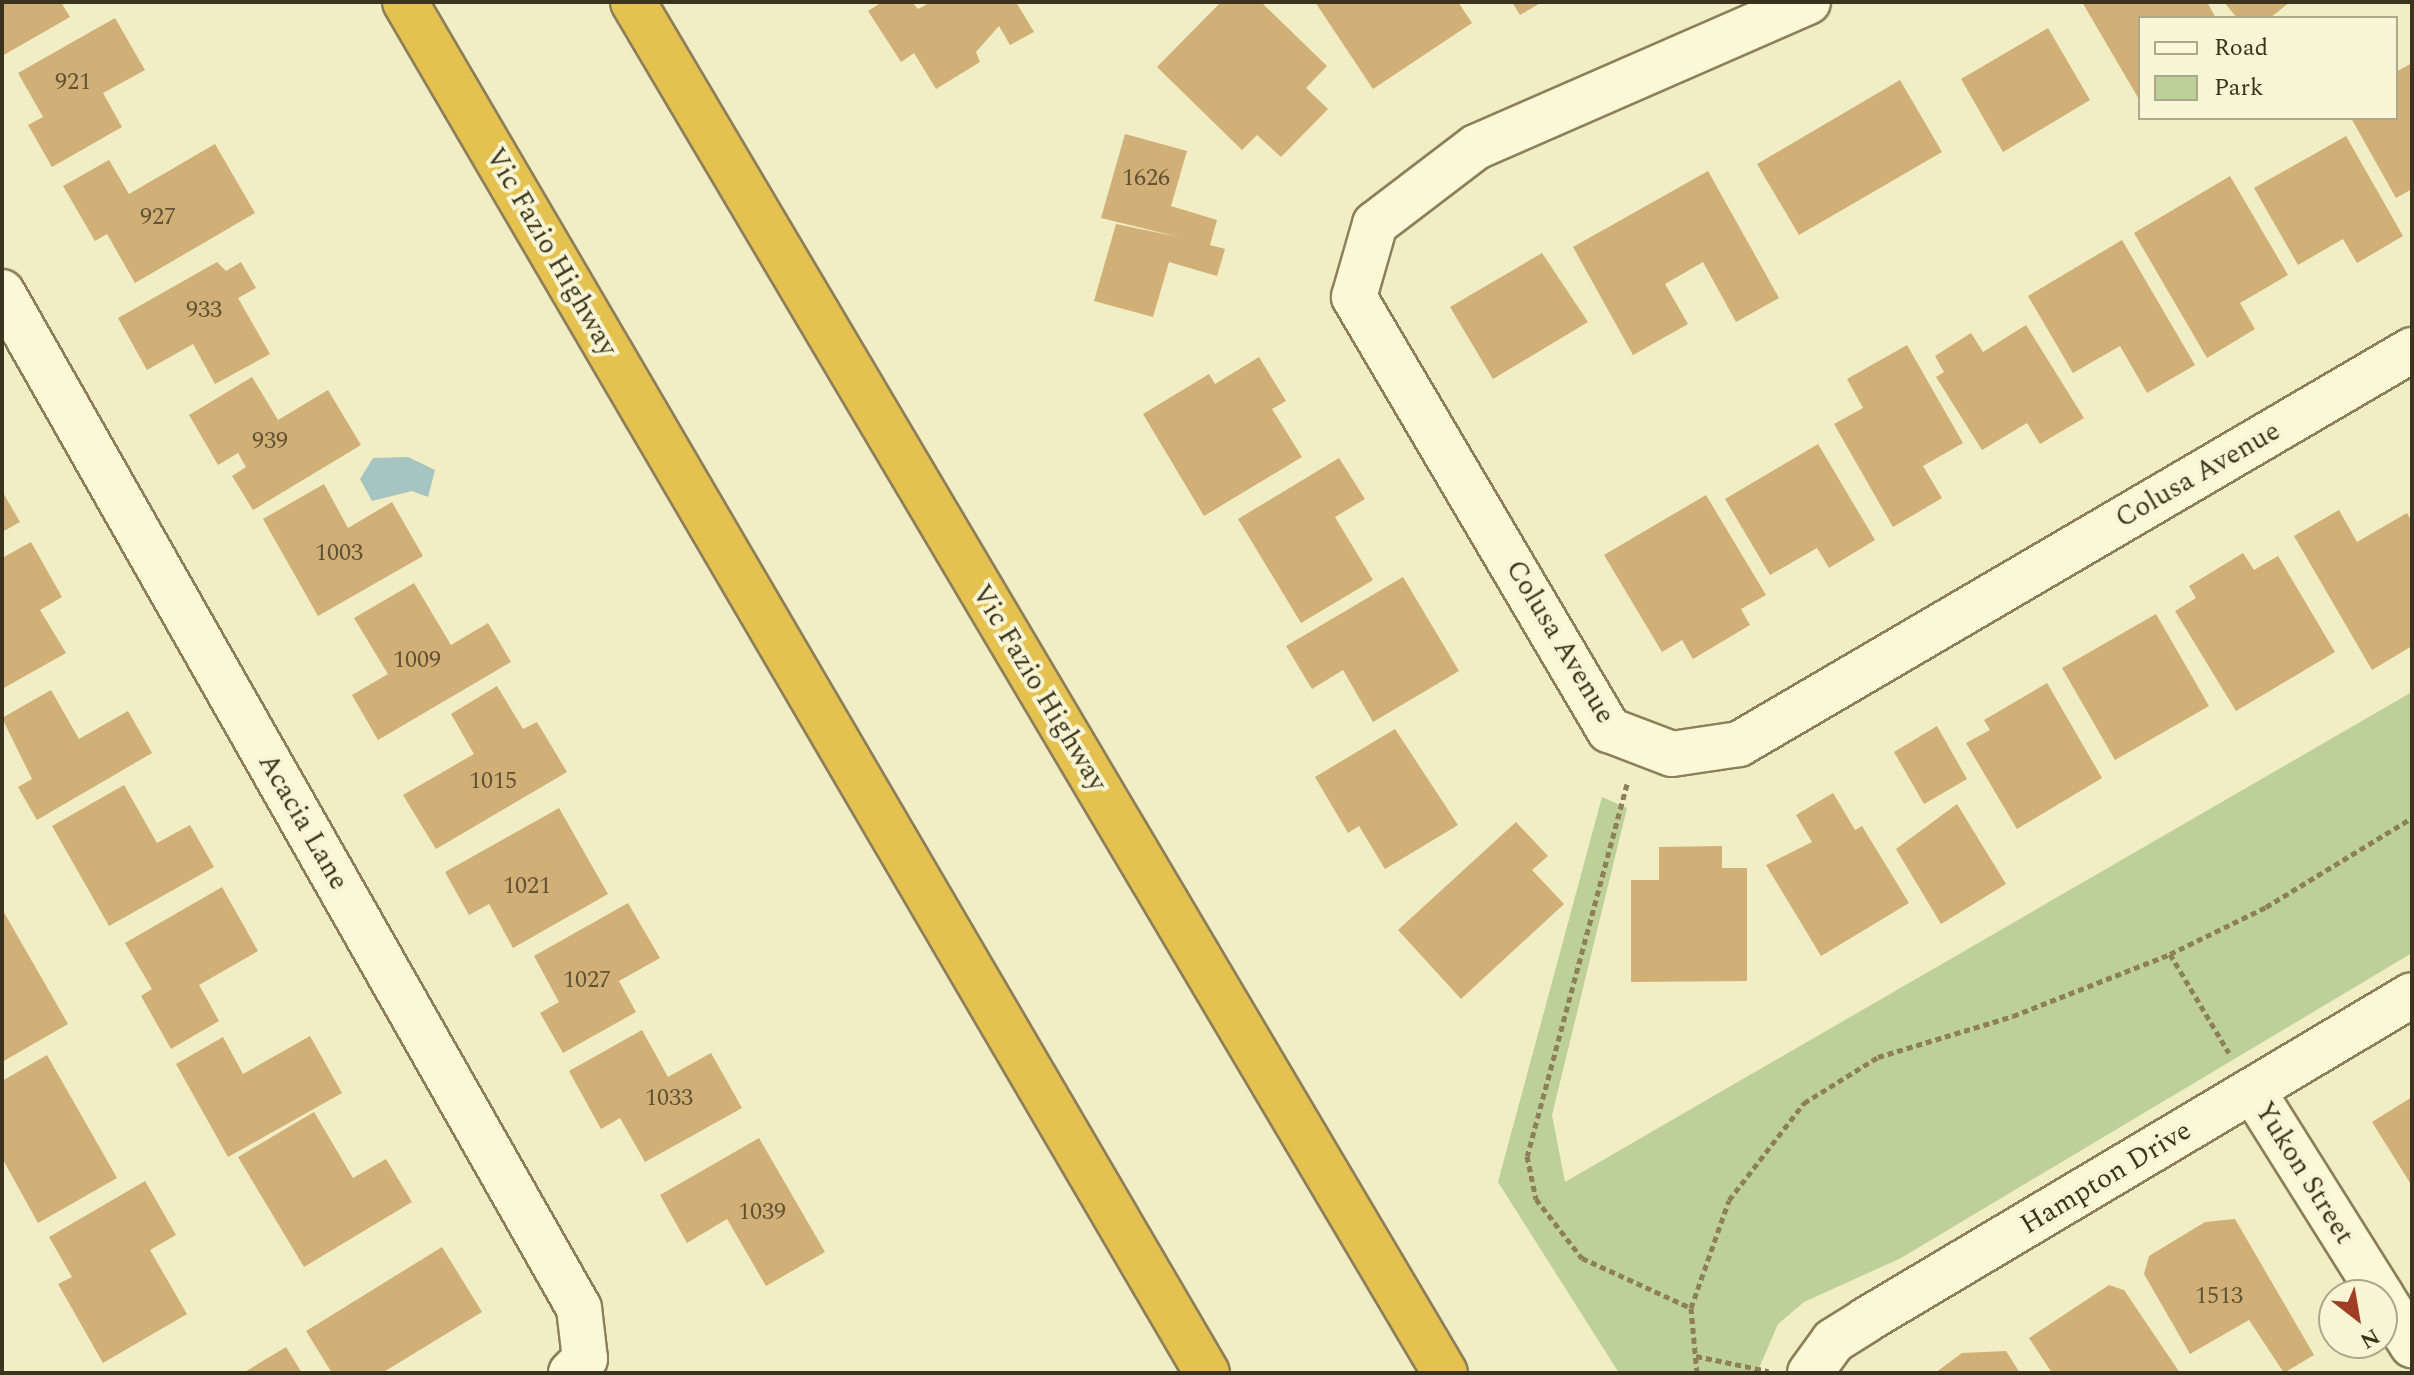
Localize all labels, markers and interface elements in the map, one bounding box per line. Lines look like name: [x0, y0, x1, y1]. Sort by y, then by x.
legend: [2138, 16, 2398, 120]
text: Road: [2214, 30, 2268, 66]
house number: 921: [55, 69, 91, 97]
text: Park: [2214, 70, 2264, 106]
street label: Vic Fazio Highway: [478, 142, 624, 362]
house number: 1626: [1122, 165, 1170, 193]
house number: 927: [140, 204, 176, 232]
house number: 933: [186, 297, 222, 325]
street label: Colusa Avenue: [2110, 414, 2286, 536]
house number: 939: [252, 428, 288, 456]
house number: 1003: [315, 540, 363, 568]
street label: Colusa Avenue: [1498, 554, 1622, 730]
street label: Vic Fazio Highway: [964, 579, 1114, 797]
house number: 1009: [393, 647, 441, 675]
street label: Acacia Lane: [251, 748, 355, 896]
house number: 1015: [469, 768, 517, 796]
house number: 1021: [503, 873, 551, 901]
house number: 1027: [563, 967, 611, 995]
house number: 1033: [645, 1085, 693, 1113]
street label: Yukon Street: [2247, 1096, 2361, 1250]
street label: Hampton Drive: [2015, 1114, 2197, 1242]
house number: 1039: [738, 1199, 786, 1227]
north arrow: [2318, 1279, 2398, 1359]
house number: 1513: [2195, 1283, 2243, 1311]
text: N: [2353, 1320, 2386, 1357]

